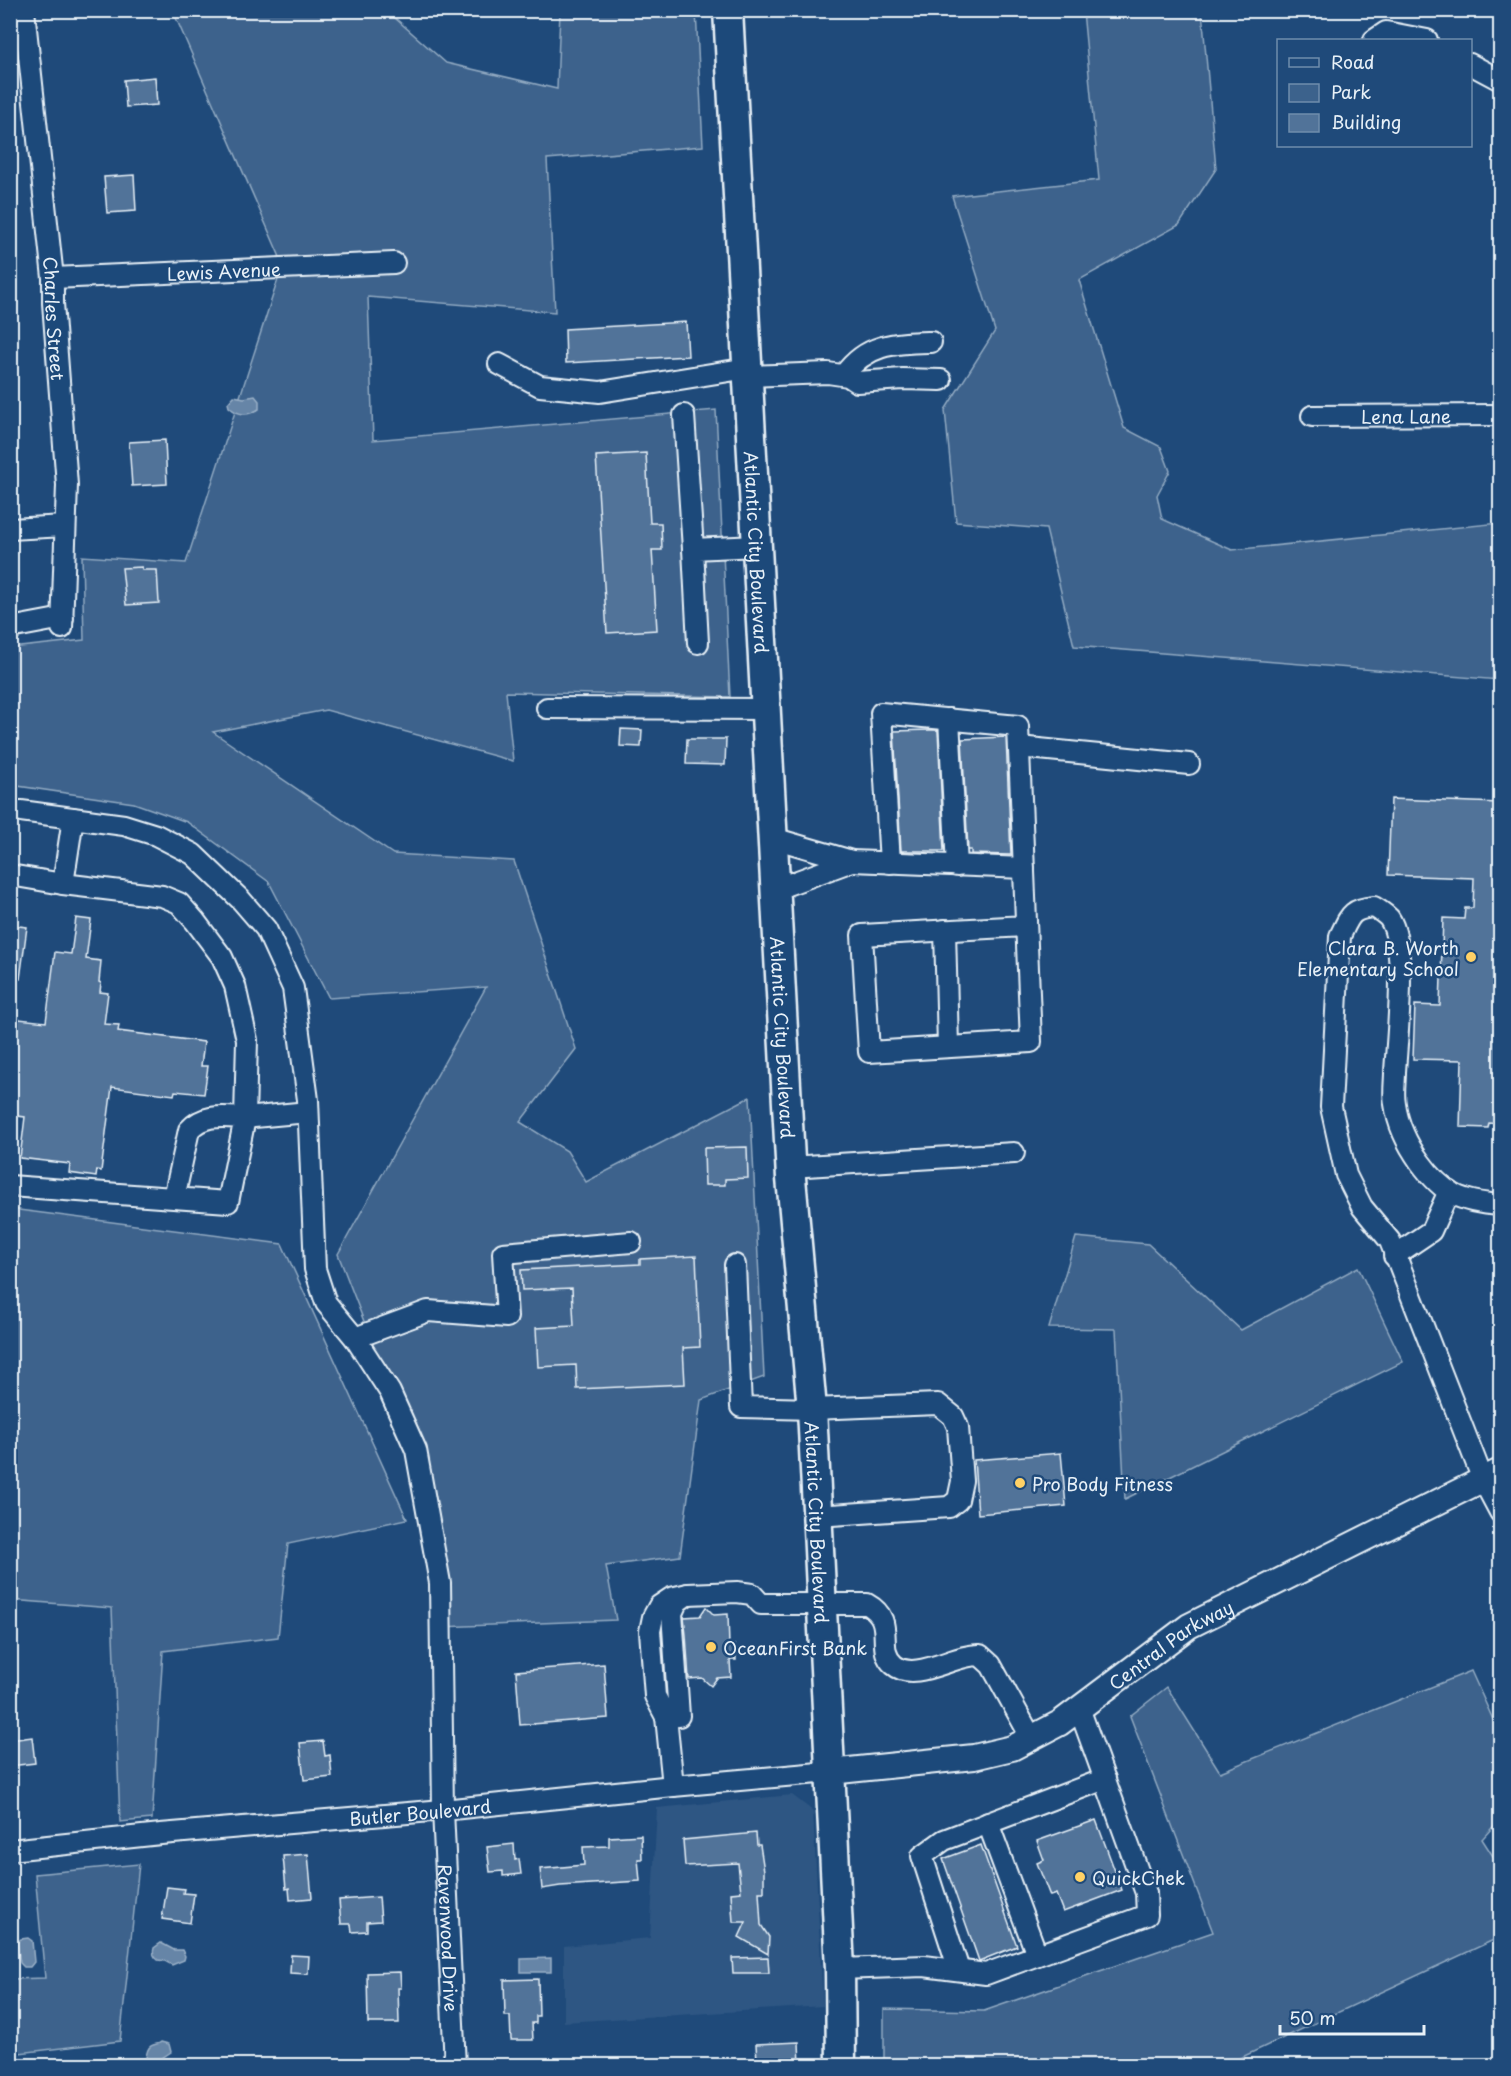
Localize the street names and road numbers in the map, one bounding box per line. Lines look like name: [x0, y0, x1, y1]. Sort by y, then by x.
street label: Lewis Avenue: [166, 254, 282, 286]
street label: Charles Street: [37, 255, 72, 381]
street label: Lena Lane: [1361, 402, 1451, 429]
street label: Atlantic City Boulevard: [738, 450, 776, 654]
street label: Atlantic City Boulevard: [764, 936, 802, 1139]
street label: Atlantic City Boulevard: [799, 1420, 836, 1624]
street label: Central Parkway: [1102, 1593, 1238, 1696]
street label: Butler Boulevard: [348, 1792, 492, 1831]
street label: Ravenwood Drive: [432, 1863, 466, 2012]

